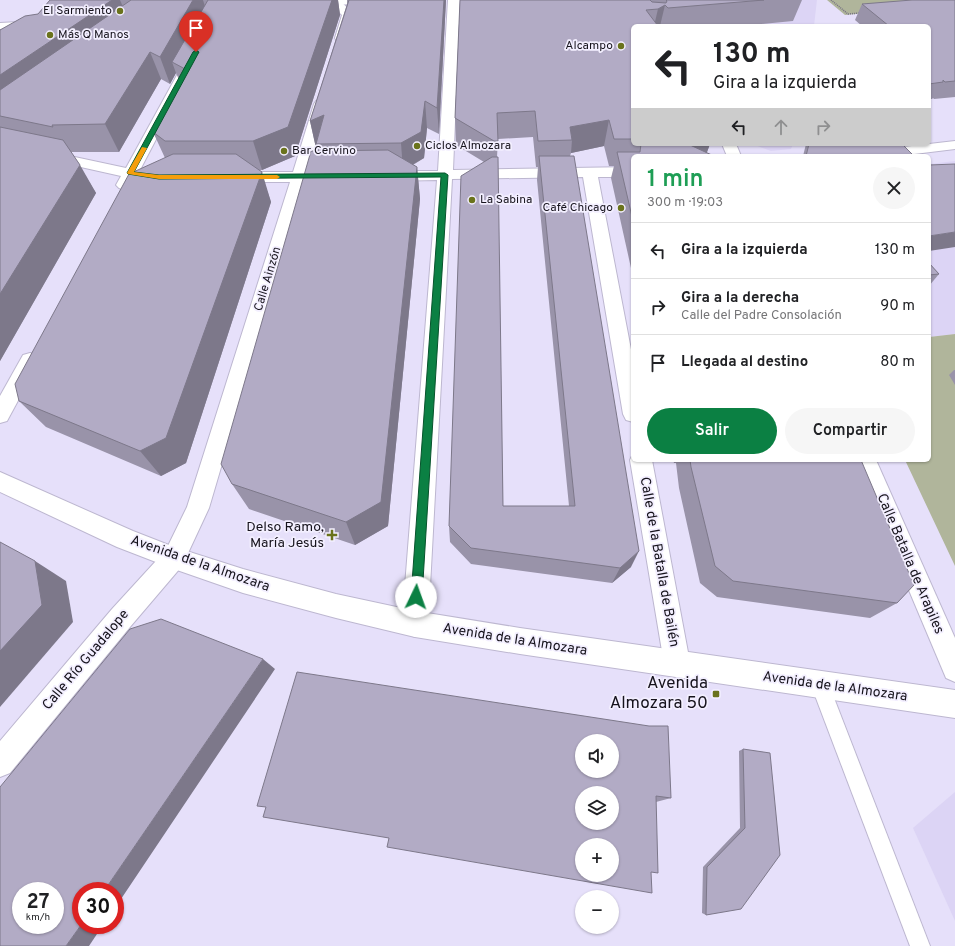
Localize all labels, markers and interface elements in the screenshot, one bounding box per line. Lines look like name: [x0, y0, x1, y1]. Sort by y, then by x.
place label: El Sarmiento: [43, 3, 112, 19]
marker: El Sarmiento: [115, 6, 125, 16]
pin: [179, 11, 213, 52]
icon: arrive: [185, 17, 207, 39]
place label: Más Q Manos: [58, 27, 129, 43]
marker: Más Q Manos: [45, 30, 55, 40]
text: 130 m: [713, 37, 791, 73]
place label: Alcampo: [565, 38, 613, 54]
icon: left: [647, 40, 699, 92]
marker: Alcampo: [616, 41, 626, 51]
text: Gira a la izquierda: [713, 72, 857, 95]
icon: left: [728, 116, 750, 138]
icon: ahead: [770, 116, 792, 138]
icon: right: [812, 116, 834, 138]
place label: Ciclos Almozara: [425, 138, 511, 154]
marker: Ciclos Almozara: [412, 141, 422, 151]
place label: Bar Cervino: [292, 143, 356, 159]
marker: Bar Cervino: [279, 146, 289, 156]
text: 1 min: [647, 165, 704, 195]
button: close: [873, 167, 915, 209]
place label: La Sabina: [480, 192, 532, 208]
marker: La Sabina: [467, 195, 477, 205]
text: 300 m · 19:03: [647, 195, 723, 211]
place label: Café Chicago: [543, 200, 613, 216]
marker: Café Chicago: [616, 203, 626, 213]
icon: left: [647, 240, 669, 262]
text: Gira a la izquierda: [681, 241, 808, 260]
text: 130 m: [875, 241, 915, 260]
street label: Calle Ainzón: [251, 245, 285, 313]
text: Gira a la derecha: [681, 289, 799, 308]
icon: right: [647, 296, 669, 318]
text: 90 m: [880, 297, 915, 316]
text: Calle del Padre Consolación: [681, 308, 842, 324]
icon: arrive: [647, 352, 669, 374]
text: Llegada al destino: [681, 353, 808, 372]
text: 80 m: [880, 353, 915, 372]
button: Salir: [647, 408, 777, 454]
button: Compartir: [785, 408, 915, 454]
street label: Calle de la Batalla de Bailén: [636, 476, 682, 648]
street label: Calle Batalla de Arapiles: [873, 491, 947, 637]
place label: Delso Ramo, María Jesús: [246, 519, 324, 552]
marker: Delso Ramo, María Jesús: [327, 530, 337, 540]
street label: Avenida de la Almozara: [128, 532, 272, 596]
position arrow: [395, 576, 437, 618]
street label: Calle Río Guadalope: [39, 606, 133, 714]
street label: Avenida de la Almozara: [442, 620, 588, 660]
street label: Avenida de la Almozara: [761, 668, 909, 706]
place label: Avenida Almozara 50: [610, 673, 708, 715]
marker: Avenida Almozara 50: [711, 689, 721, 699]
map controls: [575, 734, 619, 934]
button: sound: [575, 734, 619, 778]
button: layers: [575, 786, 619, 830]
button: +: [575, 838, 619, 882]
speed limit sign: 30: [72, 882, 124, 934]
text: 27: [27, 890, 49, 916]
button: −: [575, 890, 619, 934]
text: km/h: [26, 911, 50, 924]

